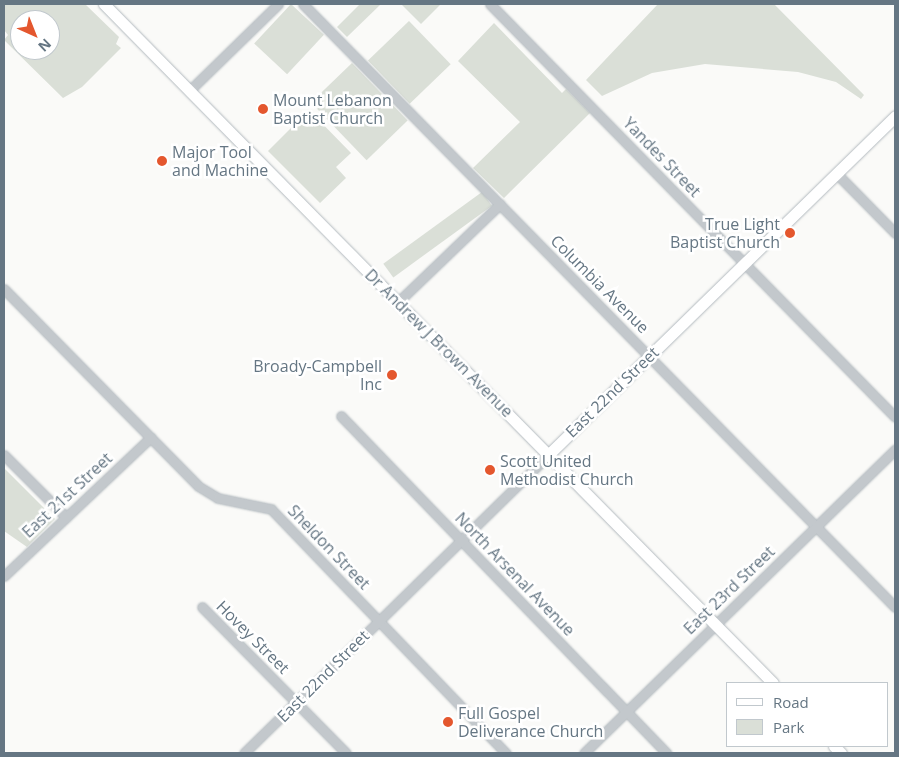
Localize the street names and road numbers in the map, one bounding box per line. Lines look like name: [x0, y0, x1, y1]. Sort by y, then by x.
street label: Yandes Street: [619, 113, 705, 201]
street label: Columbia Avenue: [547, 231, 653, 337]
street label: Dr Andrew J Brown Avenue: [361, 265, 517, 421]
street label: East 22nd Street: [561, 343, 663, 441]
street label: East 21st Street: [18, 449, 116, 541]
street label: Sheldon Street: [284, 501, 374, 593]
street label: North Arsenal Avenue: [451, 508, 579, 640]
street label: East 23rd Street: [680, 542, 778, 638]
street label: Hovey Street: [213, 597, 293, 677]
street label: East 22nd Street: [273, 626, 373, 726]

